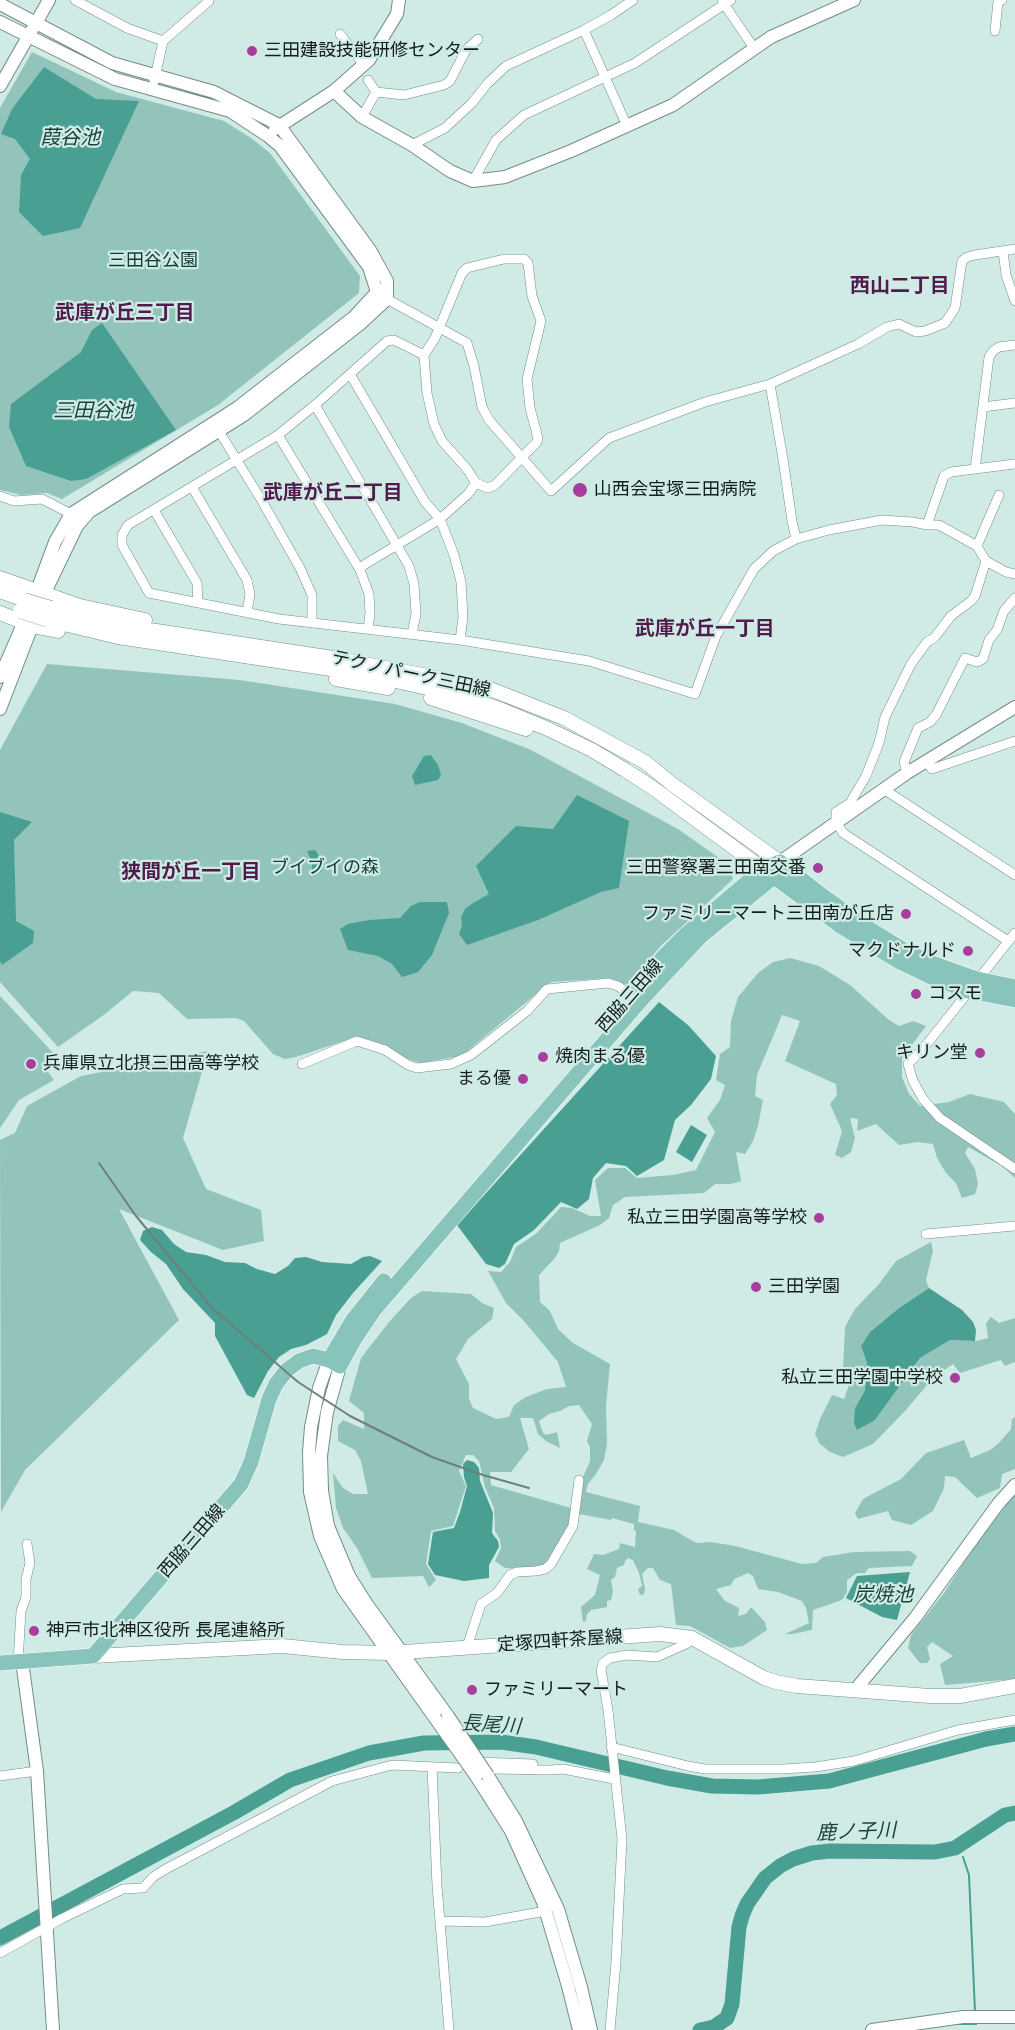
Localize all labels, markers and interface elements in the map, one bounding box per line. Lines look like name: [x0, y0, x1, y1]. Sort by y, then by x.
place label: 三田建設技能研修センター: [264, 40, 480, 62]
marker: 三田建設技能研修センター: [245, 44, 259, 58]
water label: 葭谷池: [40, 126, 100, 150]
park label: 三田谷公園: [108, 250, 198, 272]
district label: 西山二丁目: [850, 274, 950, 298]
district label: 武庫が丘三丁目: [55, 301, 195, 325]
water label: 三田谷池: [53, 399, 133, 423]
place label: 山西会宝塚三田病院: [594, 479, 756, 501]
district label: 武庫が丘二丁目: [263, 481, 403, 505]
marker: 山西会宝塚三田病院: [571, 481, 589, 499]
district label: 武庫が丘一丁目: [635, 617, 775, 641]
street label: テクノパーク三田線: [330, 647, 492, 701]
park label: ブイブイの森: [271, 857, 379, 879]
place label: 三田警察署三田南交番: [626, 857, 806, 879]
district label: 狭間が丘一丁目: [121, 860, 261, 884]
marker: 三田警察署三田南交番: [811, 861, 825, 875]
place label: ファミリーマート三田南が丘店: [642, 903, 894, 925]
marker: ファミリーマート三田南が丘店: [899, 907, 913, 921]
place label: マクドナルド: [848, 940, 956, 962]
marker: マクドナルド: [961, 944, 975, 958]
street label: 西脇三田線: [592, 955, 668, 1037]
place label: コスモ: [928, 983, 982, 1005]
marker: コスモ: [909, 987, 923, 1001]
place label: キリン堂: [896, 1042, 968, 1064]
place label: 焼肉まる優: [555, 1046, 645, 1068]
marker: キリン堂: [973, 1046, 987, 1060]
marker: 焼肉まる優: [536, 1050, 550, 1064]
place label: 兵庫県立北摂三田高等学校: [43, 1053, 259, 1075]
marker: 兵庫県立北摂三田高等学校: [24, 1057, 38, 1071]
place label: まる優: [457, 1068, 511, 1090]
marker: まる優: [516, 1072, 530, 1086]
place label: 私立三田学園高等学校: [627, 1207, 807, 1229]
marker: 私立三田学園高等学校: [812, 1211, 826, 1225]
place label: 三田学園: [768, 1276, 840, 1298]
marker: 三田学園: [749, 1280, 763, 1294]
place label: 私立三田学園中学校: [781, 1367, 943, 1389]
marker: 私立三田学園中学校: [948, 1371, 962, 1385]
street label: 西脇三田線: [154, 1500, 230, 1582]
water label: 炭焼池: [853, 1583, 913, 1607]
place label: 神戸市北神区役所 長尾連絡所: [46, 1620, 285, 1642]
marker: 神戸市北神区役所 長尾連絡所: [27, 1624, 41, 1638]
street label: 定塚四軒茶屋線: [496, 1626, 624, 1656]
place label: ファミリーマート: [484, 1679, 628, 1701]
marker: ファミリーマート: [465, 1683, 479, 1697]
water label: 長尾川: [460, 1711, 522, 1739]
water label: 鹿ノ子川: [816, 1819, 896, 1845]

